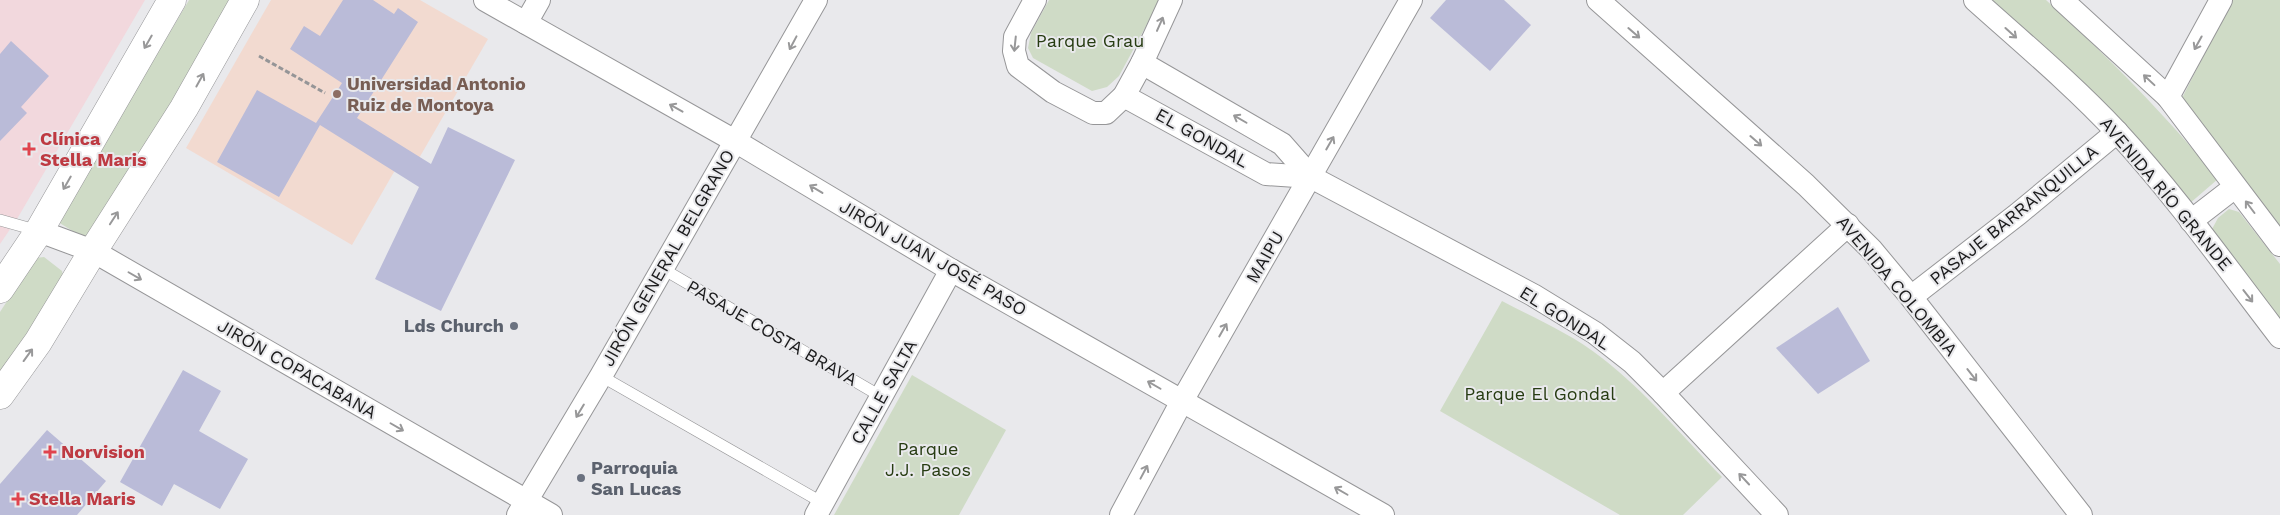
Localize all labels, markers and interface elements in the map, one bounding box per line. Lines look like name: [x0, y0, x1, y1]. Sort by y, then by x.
one-way arrow: [1156, 17, 1166, 32]
one-way arrow: [1627, 27, 1640, 38]
one-way arrow: [2005, 27, 2018, 39]
park label: Parque Grau: [1036, 30, 1144, 51]
one-way arrow: [143, 35, 153, 50]
one-way arrow: [787, 35, 797, 50]
one-way arrow: [1010, 35, 1020, 51]
one-way arrow: [2193, 35, 2203, 50]
one-way arrow: [195, 72, 205, 87]
place label: Universidad Antonio Ruiz de Montoya: [347, 73, 526, 115]
one-way arrow: [2143, 74, 2155, 86]
marker: Universidad Antonio Ruiz de Montoya: [331, 88, 343, 100]
one-way arrow: [669, 102, 683, 112]
street label: EL GONDAL: [1152, 103, 1253, 172]
street label: AVENIDA RÍO GRANDE: [2096, 113, 2237, 275]
one-way arrow: [1233, 114, 1247, 124]
place label: Clínica Stella Maris: [40, 128, 147, 170]
one-way arrow: [1749, 135, 1762, 146]
one-way arrow: [1325, 136, 1335, 151]
street label: PASAJE BARRANQUILLA: [1925, 140, 2102, 289]
marker: Clínica Stella Maris: [22, 142, 36, 156]
street label: JIRÓN GENERAL BELGRANO: [597, 146, 738, 370]
one-way arrow: [61, 175, 71, 190]
one-way arrow: [810, 184, 824, 194]
street label: JIRÓN JUAN JOSÉ PASO: [836, 195, 1031, 320]
one-way arrow: [2245, 201, 2256, 214]
one-way arrow: [109, 211, 119, 225]
street label: AVENIDA COLOMBIA: [1833, 211, 1962, 360]
street label: MAIPU: [1241, 227, 1288, 286]
one-way arrow: [127, 271, 141, 281]
street label: PASAJE COSTA BRAVA: [683, 275, 861, 390]
street label: EL GONDAL: [1516, 281, 1615, 354]
one-way arrow: [2243, 289, 2254, 302]
street label: JIRÓN COPACABANA: [214, 314, 381, 423]
place label: Lds Church: [404, 315, 504, 336]
marker: Lds Church: [508, 320, 520, 332]
one-way arrow: [1218, 322, 1228, 337]
street label: CALLE SALTA: [846, 336, 921, 448]
one-way arrow: [23, 349, 33, 363]
one-way arrow: [1966, 369, 1977, 382]
one-way arrow: [1146, 380, 1161, 390]
park label: Parque El Gondal: [1464, 383, 1616, 404]
one-way arrow: [575, 404, 586, 418]
one-way arrow: [389, 422, 404, 432]
park label: Parque J.J. Pasos: [885, 438, 971, 480]
place label: Norvision: [61, 441, 145, 462]
marker: Norvision: [43, 445, 57, 459]
place label: Parroquia San Lucas: [591, 457, 682, 499]
one-way arrow: [1140, 465, 1149, 480]
marker: Parroquia San Lucas: [575, 472, 587, 484]
one-way arrow: [1738, 473, 1750, 486]
one-way arrow: [1333, 486, 1348, 496]
place label: Stella Maris: [29, 488, 136, 509]
marker: Stella Maris: [11, 492, 25, 506]

